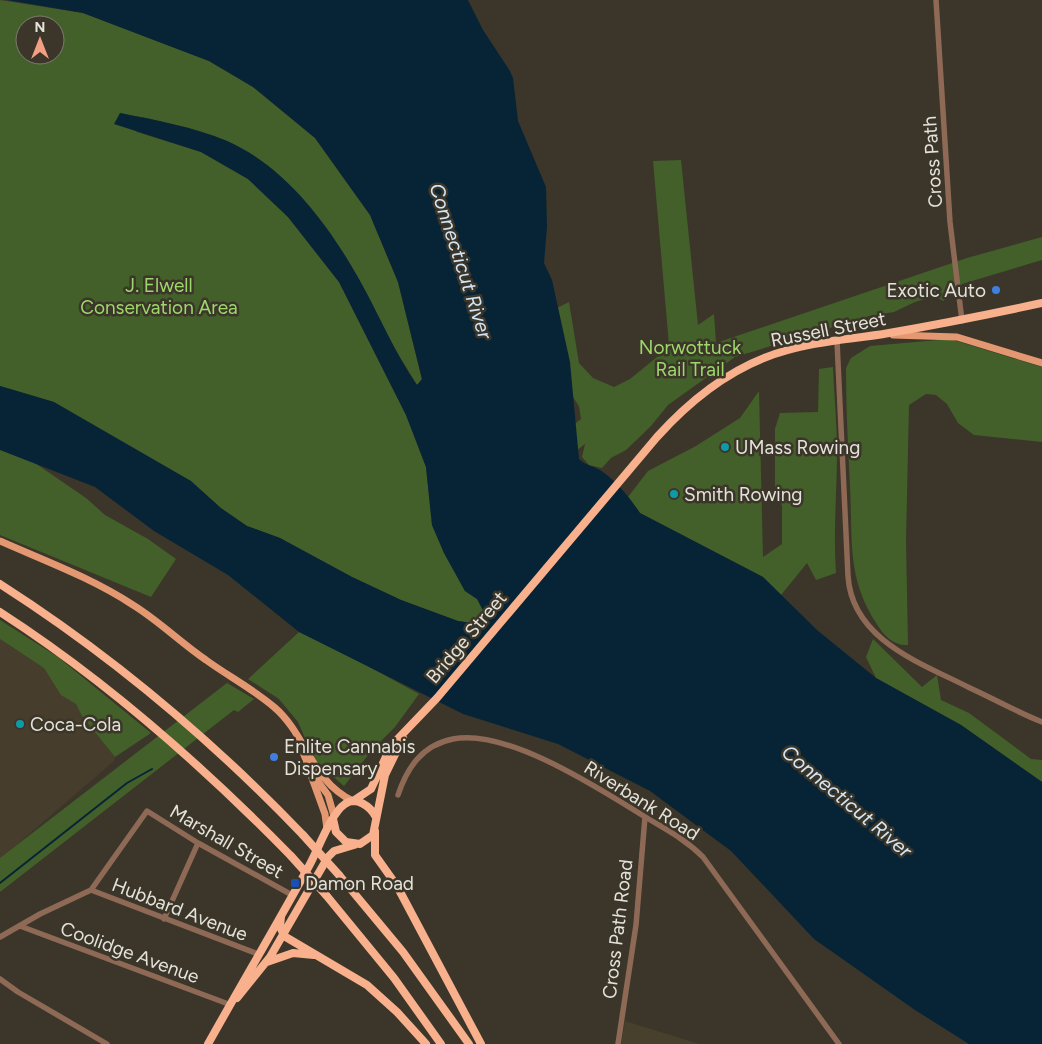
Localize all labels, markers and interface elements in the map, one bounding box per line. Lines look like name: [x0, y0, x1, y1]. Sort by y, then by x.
north arrow: [15, 15, 65, 65]
text: N: [35, 19, 45, 36]
street label: Cross Path: [918, 115, 947, 209]
water label: Connecticut River: [424, 180, 498, 343]
park label: J. Elwell Conservation Area: [80, 274, 238, 319]
place label: Exotic Auto: [887, 279, 986, 302]
marker: Exotic Auto: [990, 284, 1002, 296]
street label: Russell Street: [769, 307, 888, 352]
park label: Norwottuck Rail Trail: [639, 336, 742, 381]
place label: UMass Rowing: [735, 436, 860, 459]
marker: UMass Rowing: [719, 441, 731, 453]
place label: Smith Rowing: [684, 483, 802, 506]
marker: Smith Rowing: [668, 488, 680, 500]
street label: Bridge Street: [421, 587, 512, 688]
place label: Coca-Cola: [30, 713, 121, 736]
marker: Coca-Cola: [14, 718, 26, 730]
place label: Enlite Cannabis Dispensary: [284, 735, 415, 780]
water label: Connecticut River: [777, 740, 918, 863]
marker: Enlite Cannabis Dispensary: [268, 751, 280, 763]
street label: Riverbank Road: [580, 756, 704, 845]
street label: Marshall Street: [166, 800, 288, 883]
street label: Cross Path Road: [598, 858, 637, 1000]
place label: Damon Road: [305, 872, 414, 895]
street label: Hubbard Avenue: [109, 873, 251, 946]
marker: Damon Road: [289, 877, 301, 889]
street label: Coolidge Avenue: [57, 917, 202, 988]

